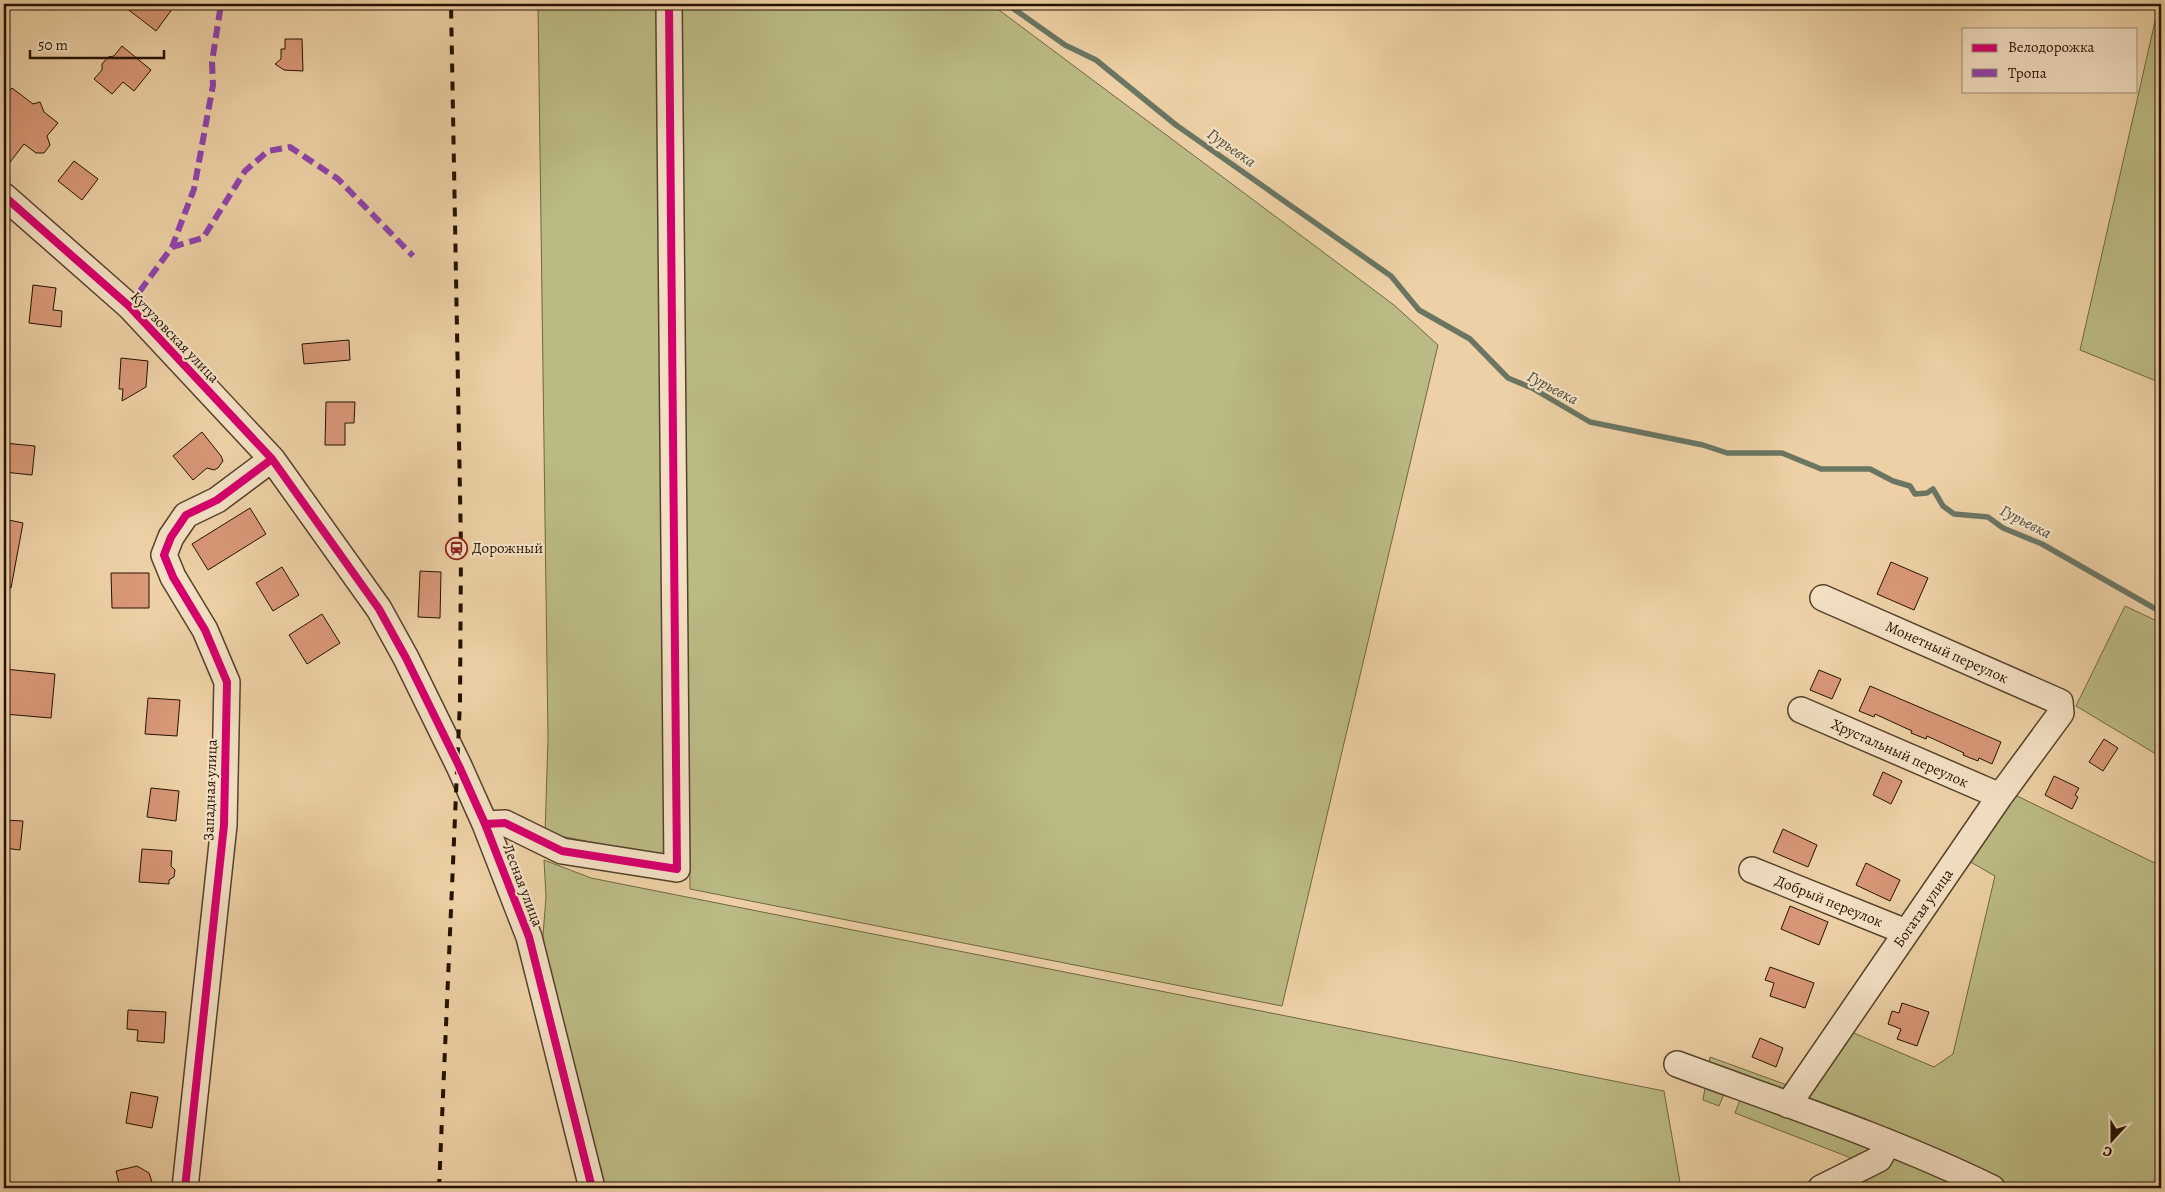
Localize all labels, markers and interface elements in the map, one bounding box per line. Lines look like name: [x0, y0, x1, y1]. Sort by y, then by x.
scale bar: [30, 28, 164, 60]
legend: [1962, 28, 2138, 92]
text: 50 m: [38, 35, 68, 55]
text: Велодорожка: [2008, 37, 2095, 57]
text: Тропа: [2008, 63, 2047, 83]
water label: Гурьевка: [1203, 123, 1260, 173]
street label: Кутузовская улица: [126, 287, 224, 387]
water label: Гурьевка: [1523, 365, 1582, 411]
water label: Гурьевка: [1996, 500, 2055, 544]
station icon: Дорожный: [444, 536, 468, 560]
place label: Дорожный: [472, 538, 543, 558]
street label: Монетный переулок: [1882, 616, 2012, 688]
street label: Хрустальный переулок: [1828, 714, 1972, 792]
street label: Западная улица: [198, 739, 222, 841]
street label: Лесная улица: [498, 841, 548, 929]
street label: Богатая улица: [1888, 865, 1958, 951]
street label: Добрый переулок: [1772, 870, 1886, 932]
north arrow: [2088, 1114, 2138, 1164]
text: С: [2100, 1141, 2115, 1162]

